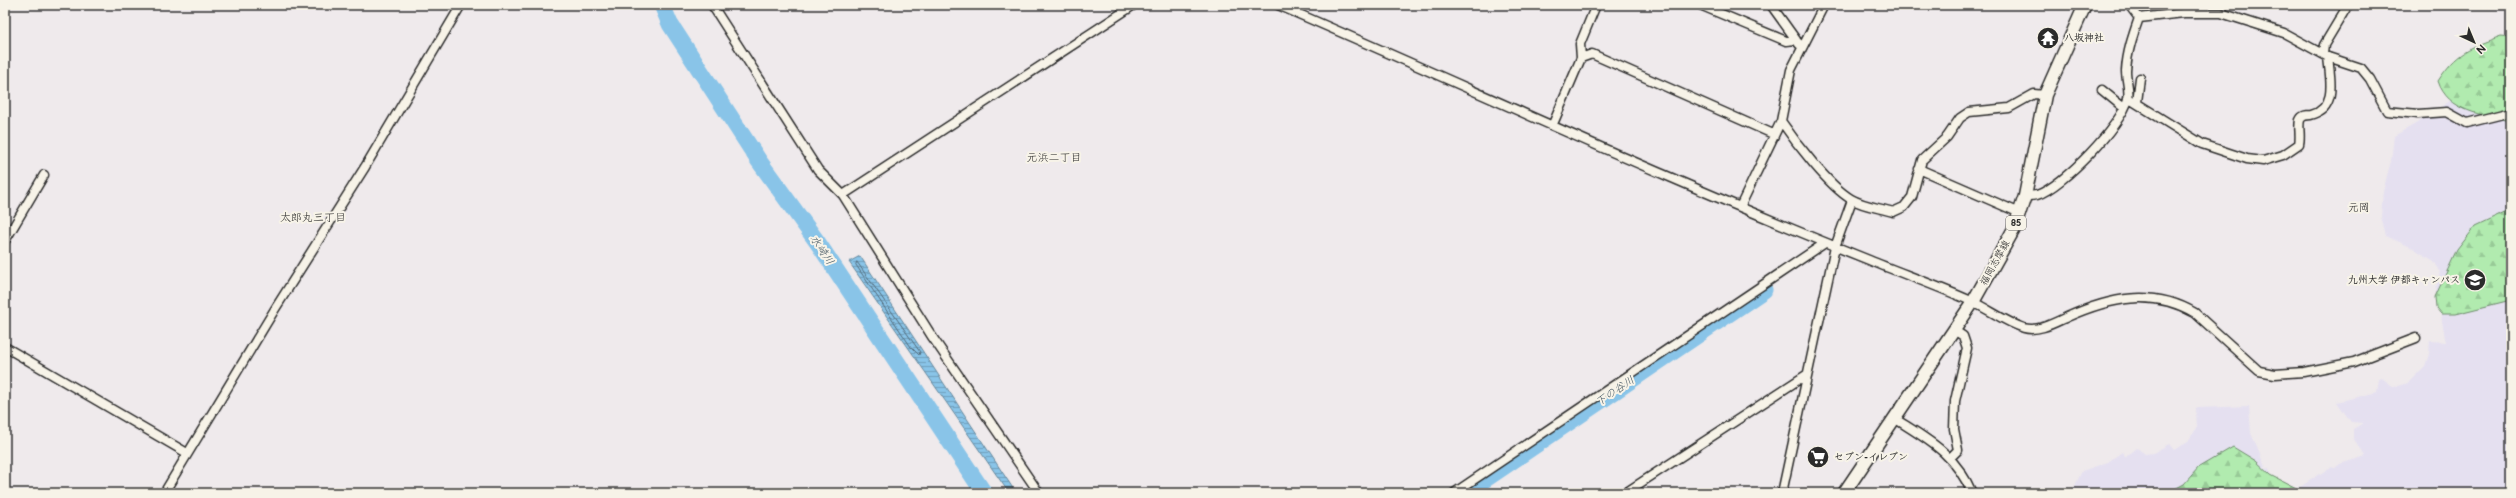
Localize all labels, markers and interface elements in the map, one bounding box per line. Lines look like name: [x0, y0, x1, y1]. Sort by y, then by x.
north arrow: [2454, 22, 2494, 62]
temple icon: 八坂神社: [2035, 25, 2061, 51]
place label: 八坂神社: [2064, 32, 2104, 44]
text: N: [2473, 41, 2488, 56]
district label: 元浜二丁目: [1027, 151, 1082, 164]
district label: 元岡: [2348, 201, 2370, 214]
district label: 太郎丸三丁目: [280, 211, 346, 224]
road number: 85: [2006, 216, 2026, 230]
water label: 水崎川: [807, 233, 837, 267]
street label: 福岡志摩線: [1978, 238, 2012, 288]
school or university icon: 九州大学 伊都キャンパス: [2462, 267, 2488, 293]
place label: 九州大学 伊都キャンパス: [2348, 274, 2460, 286]
water label: 下の谷川: [1593, 373, 1637, 409]
supermarket icon: セブン-イレブン: [1805, 444, 1831, 470]
place label: セブン-イレブン: [1834, 451, 1908, 463]

